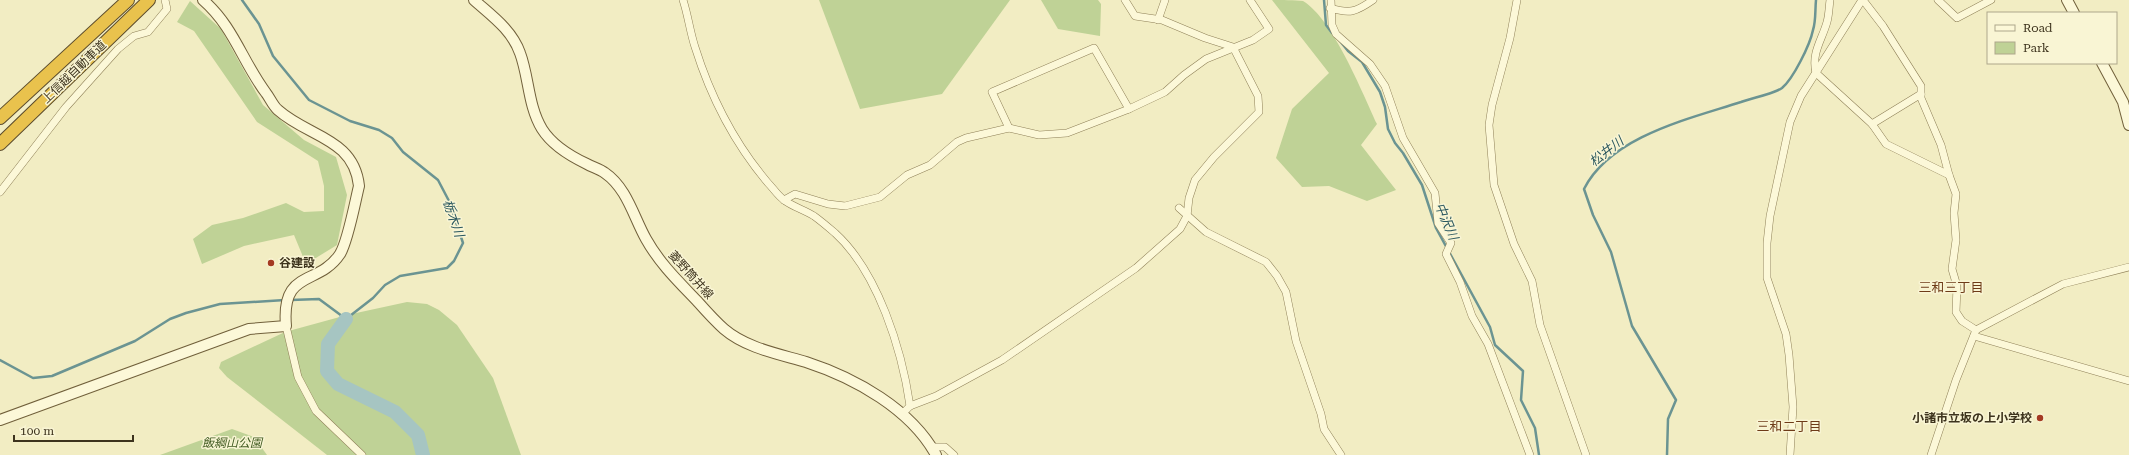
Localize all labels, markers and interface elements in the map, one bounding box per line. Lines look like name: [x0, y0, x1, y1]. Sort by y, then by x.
legend: [1987, 12, 2117, 64]
text: Road: [2023, 21, 2053, 35]
street label: 上信越自動車道: [39, 38, 109, 106]
text: Park: [2023, 41, 2050, 55]
water label: 松井川: [1586, 132, 1628, 169]
water label: 栃木川: [440, 197, 468, 241]
water label: 中沢川: [1432, 200, 1462, 244]
street label: 菱野筒井線: [666, 248, 716, 302]
place label: 谷建設: [279, 256, 315, 270]
marker: 谷建設: [266, 258, 276, 268]
district label: 三和三丁目: [1918, 280, 1984, 295]
place label: 小諸市立坂の上小学校: [1912, 411, 2032, 425]
marker: 小諸市立坂の上小学校: [2035, 413, 2045, 423]
scale bar: [14, 417, 133, 443]
district label: 三和二丁目: [1756, 419, 1822, 434]
text: 100 m: [20, 424, 54, 438]
park label: 飯綱山公園: [202, 436, 264, 450]

